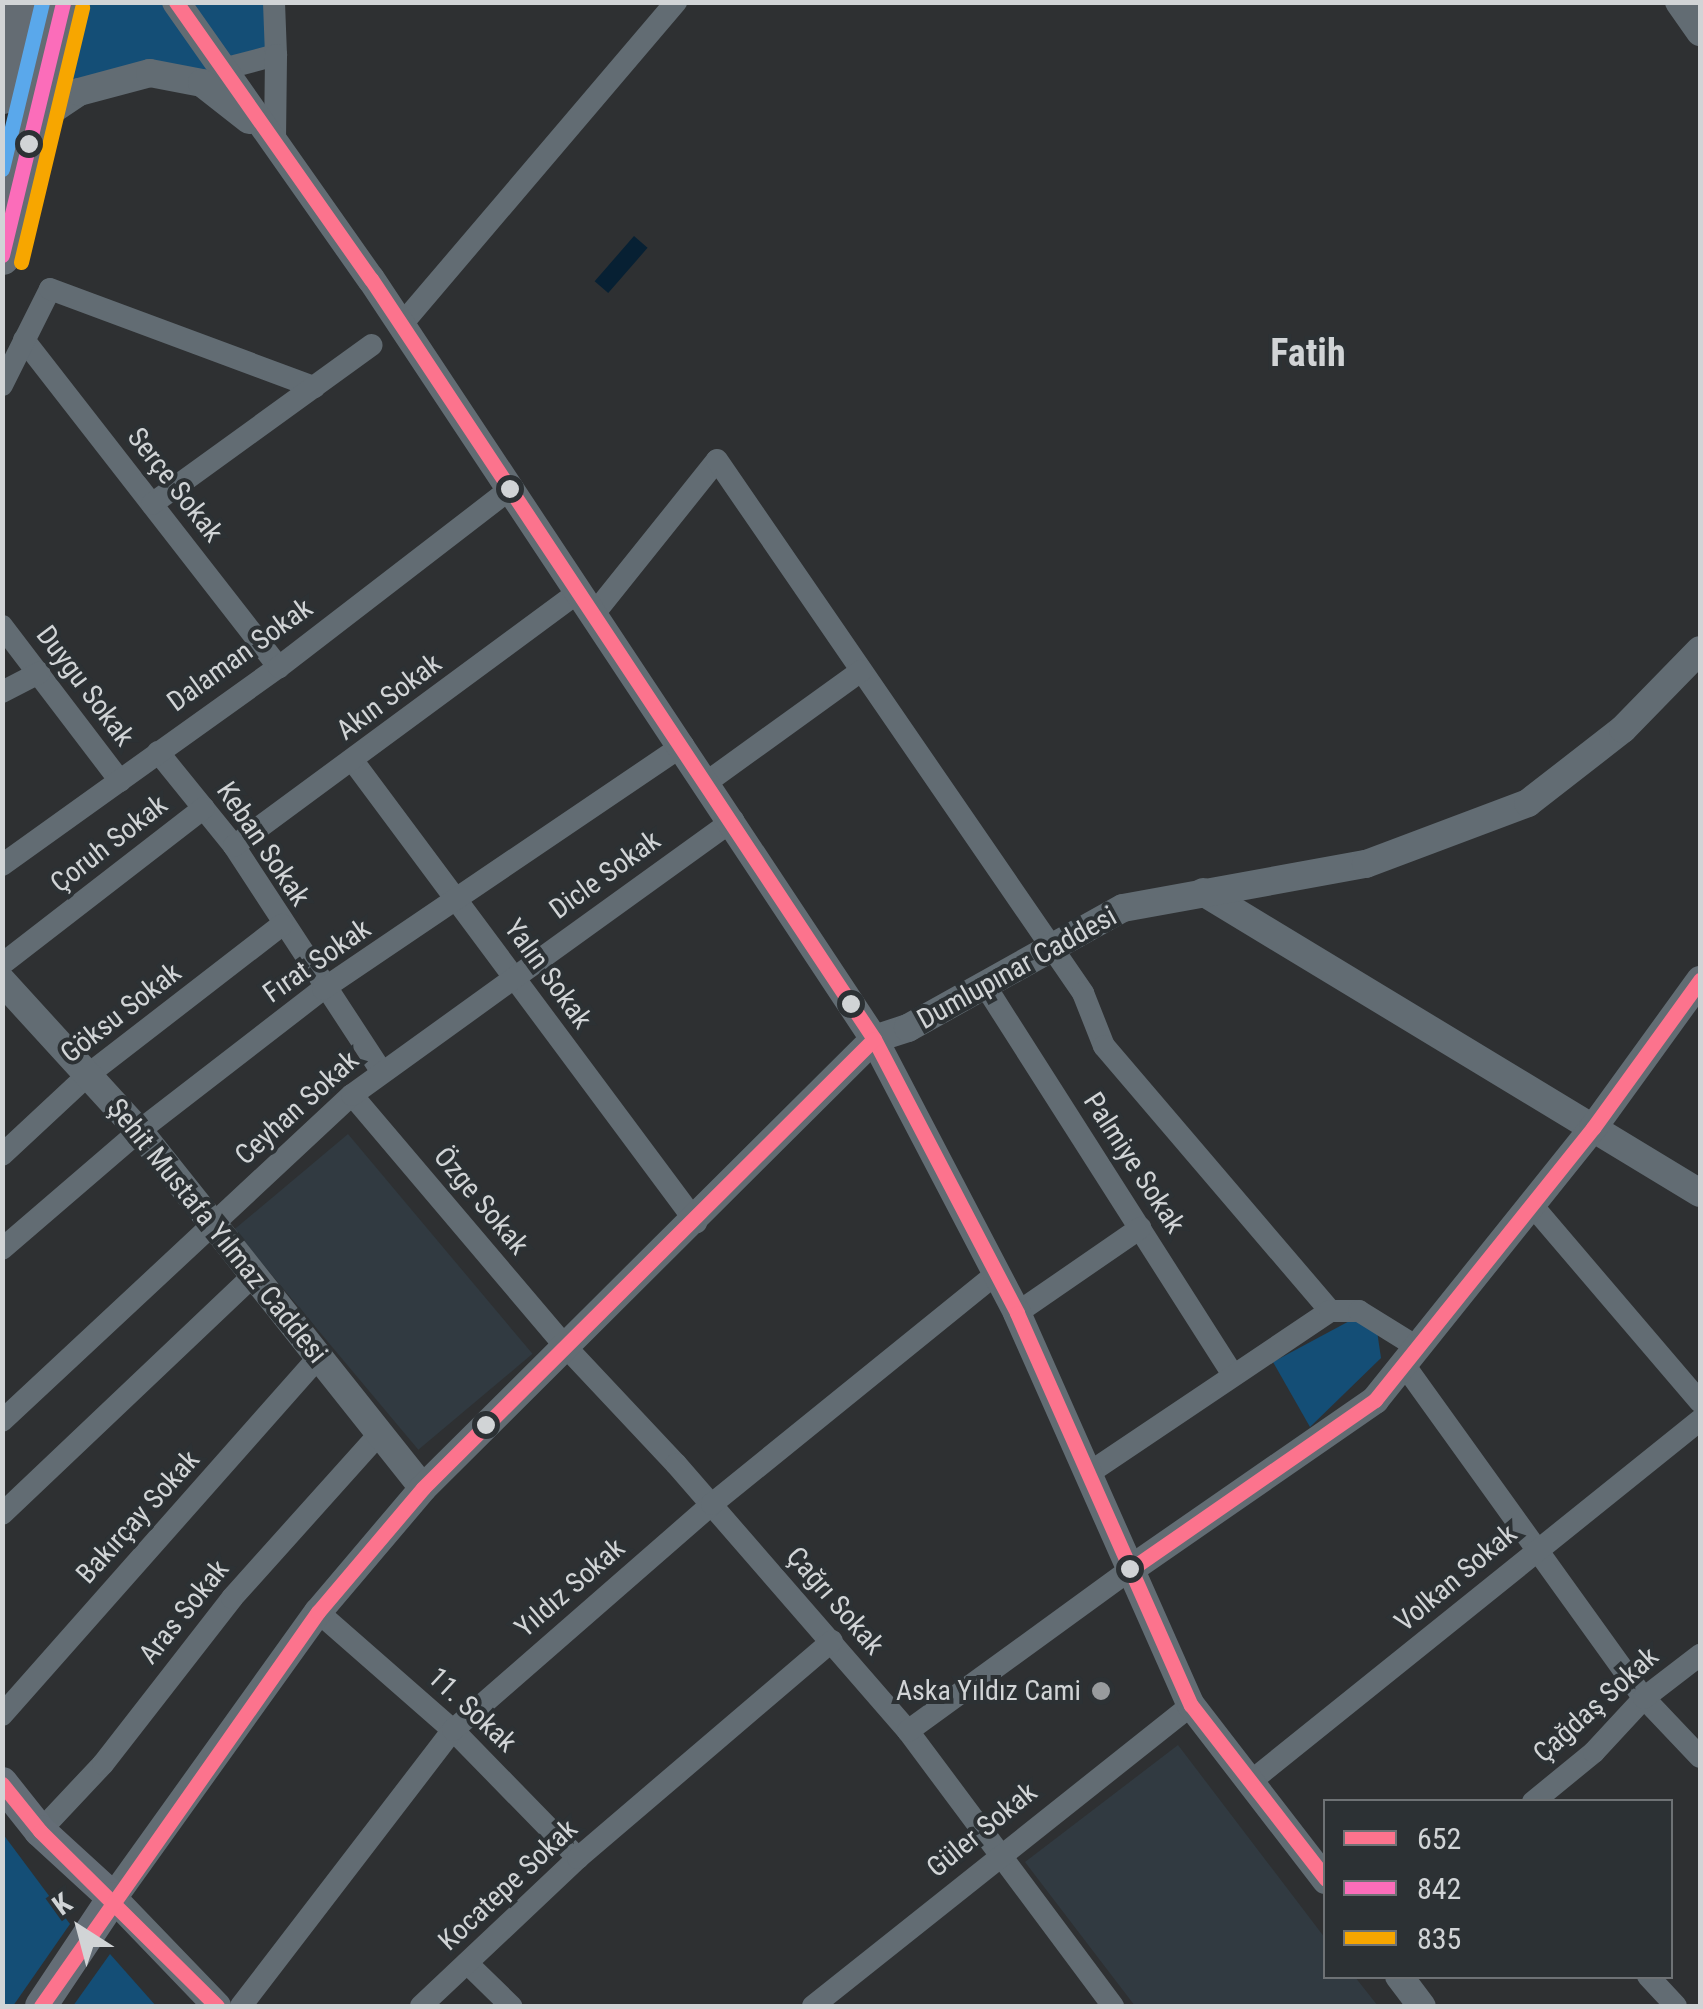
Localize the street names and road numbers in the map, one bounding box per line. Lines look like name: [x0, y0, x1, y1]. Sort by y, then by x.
street label: Serçe Sokak: [120, 421, 230, 549]
street label: Dalaman Sokak: [161, 591, 319, 719]
street label: Duygu Sokak: [29, 619, 141, 753]
street label: Akın Sokak: [330, 647, 448, 747]
street label: Keban Sokak: [209, 776, 317, 912]
street label: Çoruh Sokak: [44, 788, 174, 900]
street label: Dicle Sokak: [543, 824, 667, 926]
street label: Dumlupınar Caddesi: [912, 899, 1122, 1037]
street label: Fırat Sokak: [257, 912, 377, 1010]
street label: Yalın Sokak: [497, 913, 599, 1035]
street label: Göksu Sokak: [54, 956, 188, 1070]
street label: Ceyhan Sokak: [228, 1044, 366, 1172]
street label: Palmiye Sokak: [1076, 1086, 1192, 1240]
street label: Şehit Mustafa Yılmaz Caddesi: [100, 1092, 334, 1370]
street label: Özge Sokak: [427, 1141, 535, 1261]
street label: Bakırçay Sokak: [69, 1443, 207, 1591]
street label: Volkan Sokak: [1388, 1517, 1524, 1639]
street label: Yıldız Sokak: [508, 1531, 632, 1645]
street label: Çağrı Sokak: [779, 1540, 891, 1662]
street label: Aras Sokak: [132, 1553, 236, 1671]
street label: Çağdaş Sokak: [1526, 1640, 1666, 1770]
street label: 11. Sokak: [421, 1661, 523, 1759]
street label: Güler Sokak: [920, 1775, 1044, 1885]
street label: Kocatepe Sokak: [432, 1812, 584, 1958]

